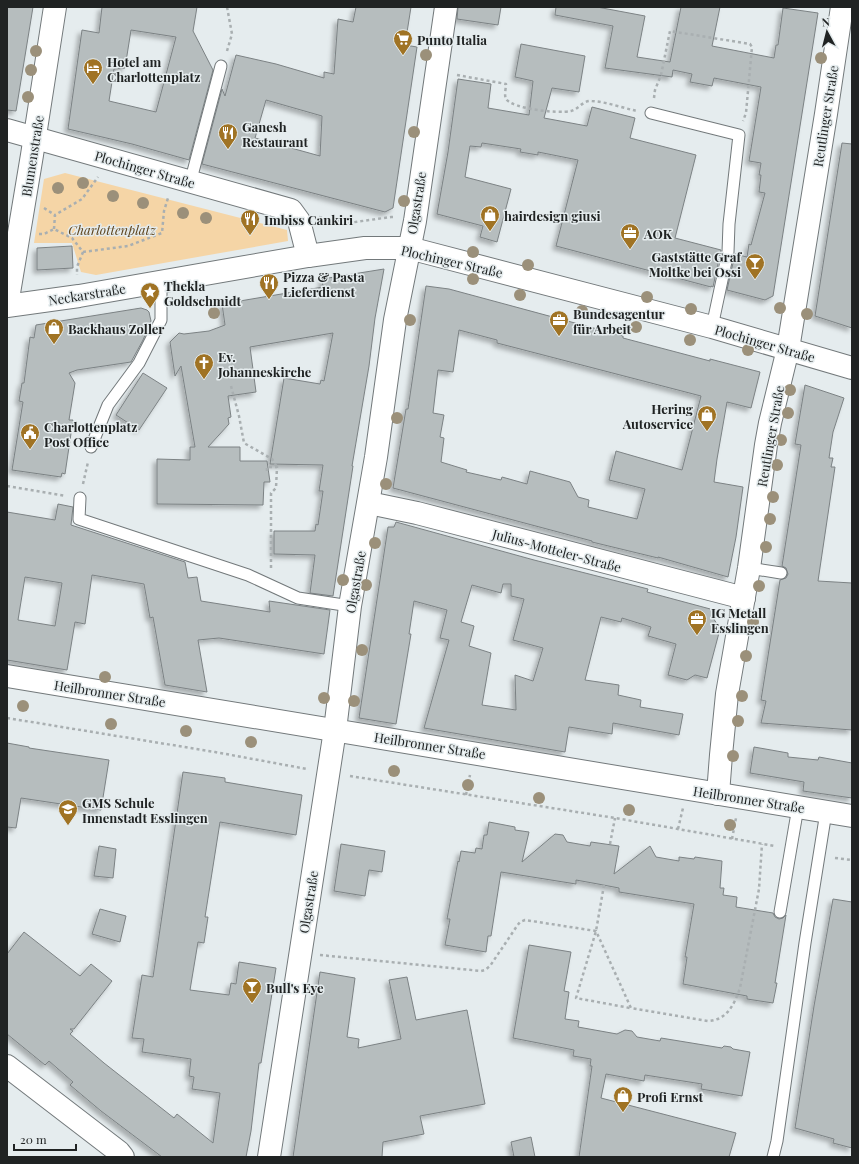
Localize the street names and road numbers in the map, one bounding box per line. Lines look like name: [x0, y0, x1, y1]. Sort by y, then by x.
street label: Reutlinger Straße: [809, 64, 841, 168]
street label: Blumenstraße: [17, 114, 47, 198]
street label: Plochinger Straße: [93, 147, 198, 192]
street label: Olgastraße: [403, 170, 429, 236]
street label: Plochinger Straße: [400, 241, 505, 281]
street label: Neckarstraße: [47, 279, 127, 308]
street label: Plochinger Straße: [713, 321, 818, 366]
street label: Reutlinger Straße: [753, 384, 787, 488]
street label: Julius-Motteler-Straße: [490, 524, 624, 575]
street label: Olgastraße: [341, 549, 369, 615]
street label: Heilbronner Straße: [53, 676, 167, 710]
street label: Heilbronner Straße: [373, 728, 487, 762]
street label: Heilbronner Straße: [692, 782, 806, 816]
street label: Olgastraße: [295, 869, 321, 935]

